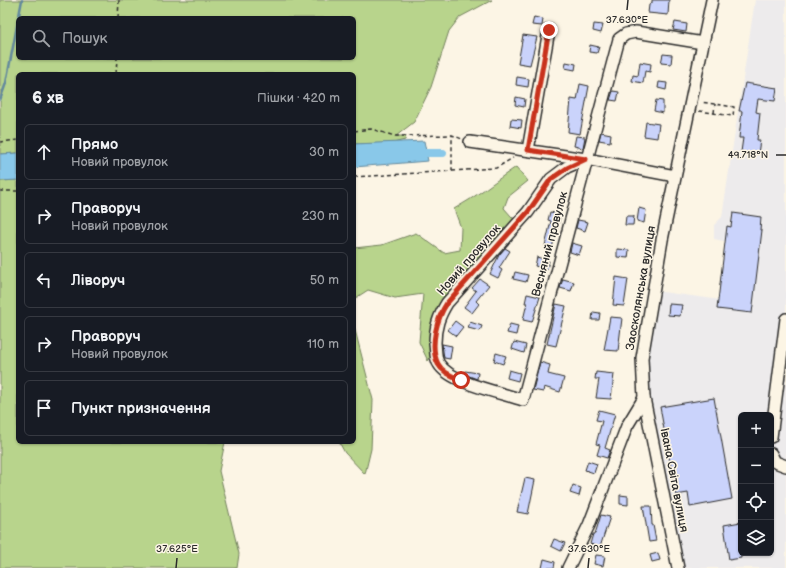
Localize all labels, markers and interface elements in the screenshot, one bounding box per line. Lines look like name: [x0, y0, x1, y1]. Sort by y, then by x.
text: 37.630°E: [606, 14, 649, 26]
search box: [16, 16, 356, 60]
route end: [540, 21, 558, 39]
icon: search: [30, 27, 52, 49]
text: Пошук: [62, 29, 108, 48]
text: 6 хв: [32, 88, 64, 108]
text: Пішки · 420 m: [257, 90, 340, 106]
text: Прямо: [71, 135, 118, 154]
icon: ahead: [33, 141, 55, 163]
text: 30 m: [309, 144, 339, 160]
text: 49.718°N: [728, 149, 768, 161]
text: Новий провулок: [71, 154, 168, 170]
street label: Весняний провулок: [529, 189, 571, 298]
text: Праворуч: [71, 199, 141, 218]
icon: right: [33, 205, 55, 227]
text: 230 m: [302, 208, 339, 224]
text: Новий провулок: [71, 218, 168, 234]
street label: Новий провулок: [434, 221, 504, 299]
street label: Заосколянська вулиця: [623, 224, 659, 351]
icon: left: [33, 269, 55, 291]
text: Ліворуч: [71, 271, 125, 290]
text: 50 m: [310, 272, 339, 288]
text: Праворуч: [71, 327, 141, 346]
icon: right: [33, 333, 55, 355]
text: 110 m: [307, 336, 339, 352]
text: Новий провулок: [71, 346, 168, 362]
route start: [452, 371, 470, 389]
icon: arrive: [33, 397, 55, 419]
text: Пункт призначення: [71, 399, 211, 418]
map controls: [738, 412, 774, 556]
button: +: [738, 412, 774, 448]
street label: Івана Світа вулиця: [657, 427, 692, 534]
button: −: [738, 448, 774, 484]
button: locate: [738, 484, 774, 520]
button: layers: [738, 520, 774, 556]
text: 37.625°E: [156, 543, 198, 555]
text: 37.630°E: [568, 543, 611, 555]

